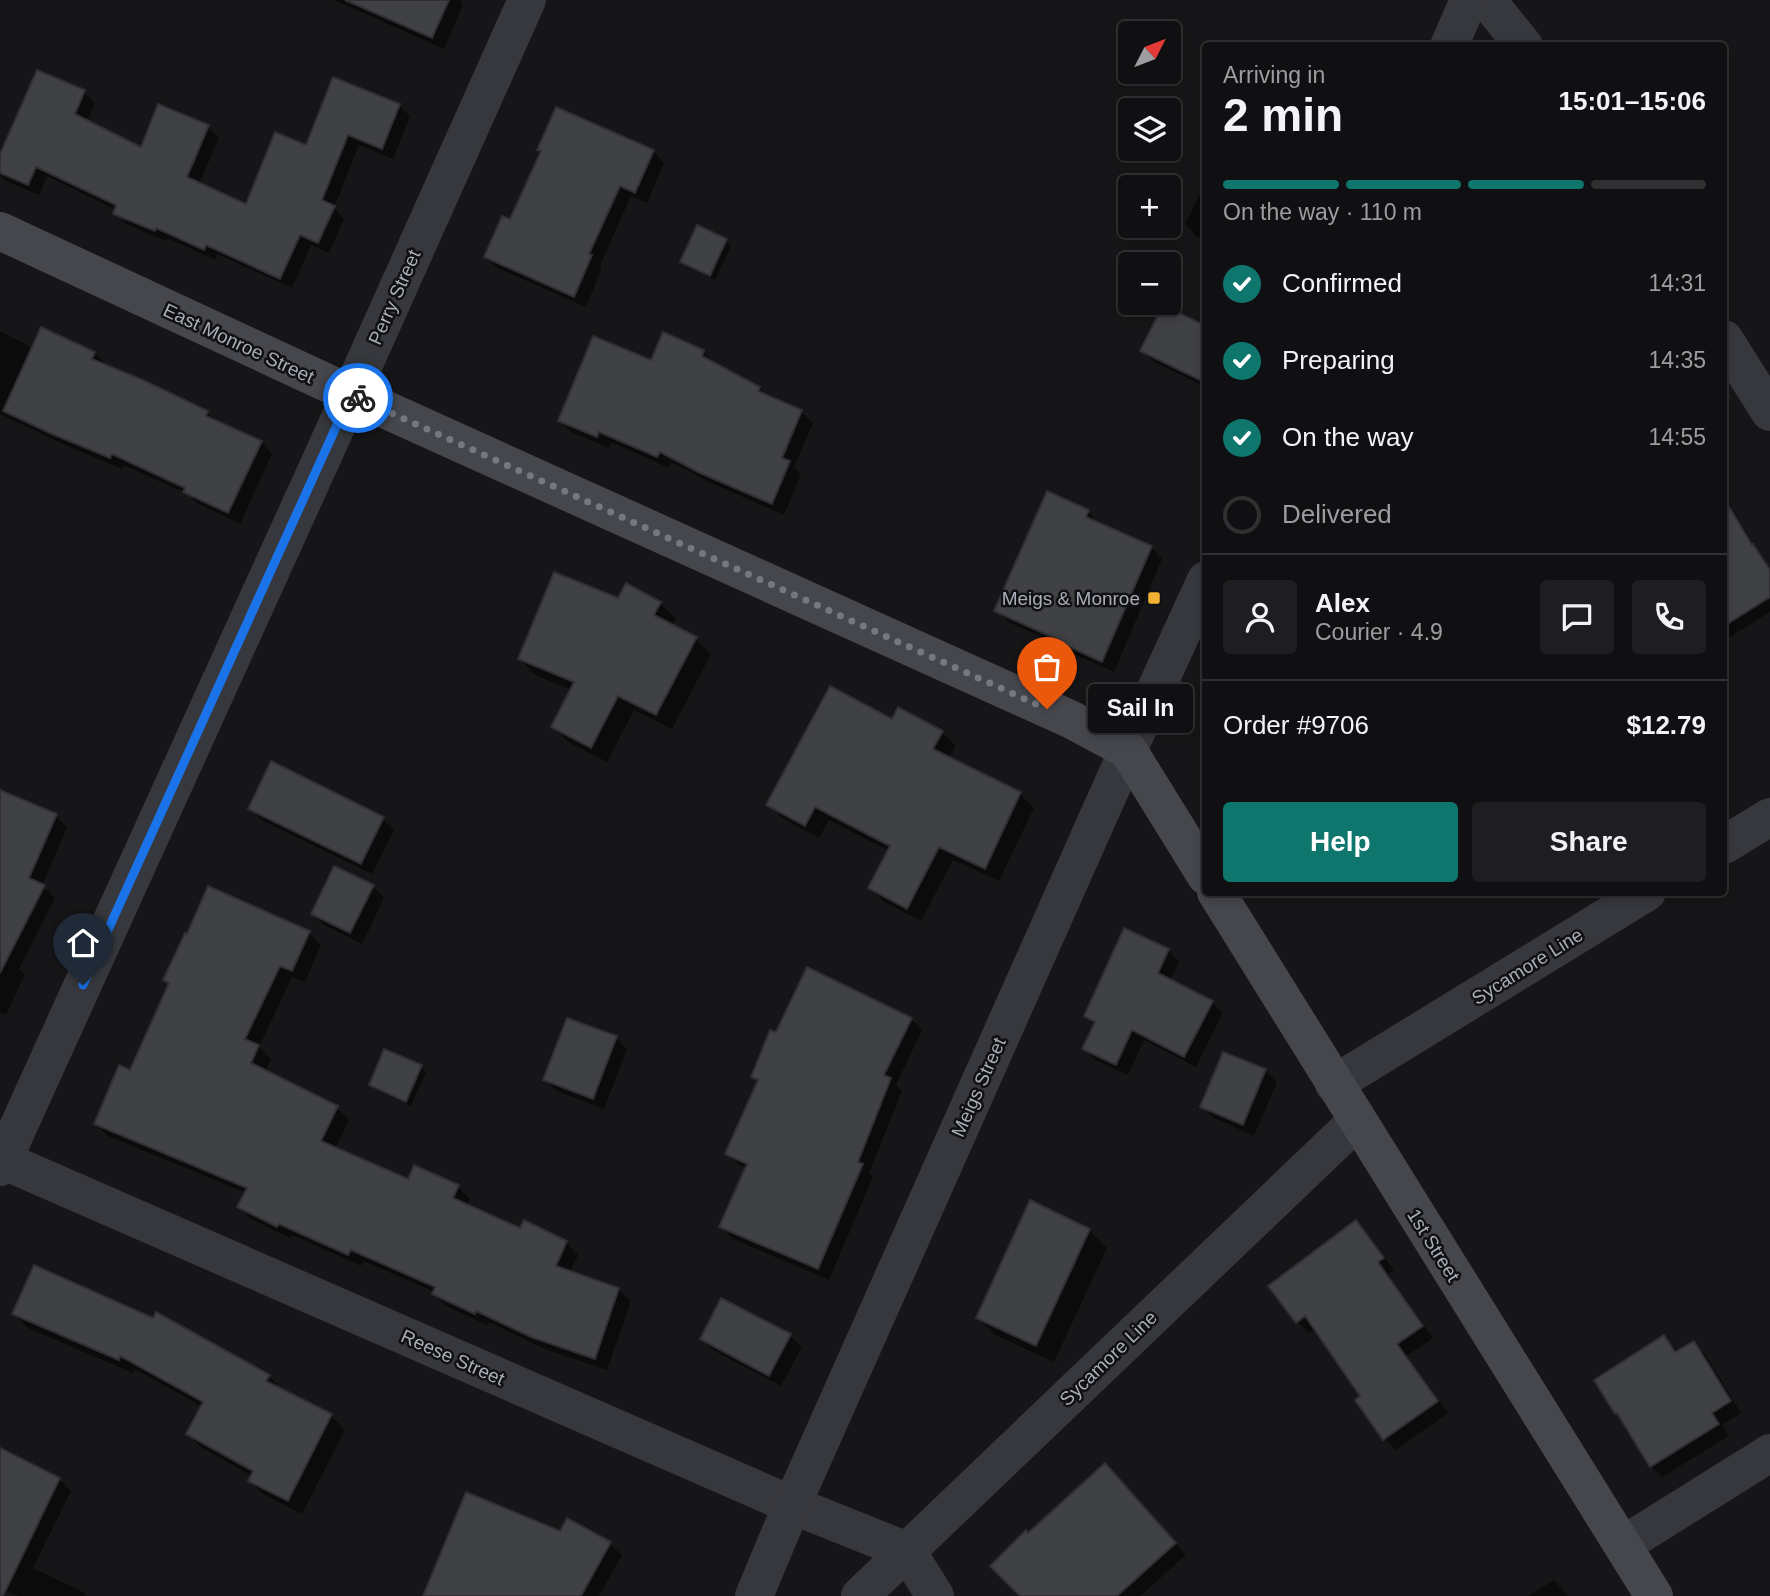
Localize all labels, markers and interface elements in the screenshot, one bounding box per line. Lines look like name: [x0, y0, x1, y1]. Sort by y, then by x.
north arrow: [1118, 21, 1181, 84]
map controls: [1118, 21, 1181, 315]
text: Arriving in: [1223, 62, 1325, 88]
text: 15:01–15:06: [1559, 86, 1706, 116]
text: 2 min: [1223, 89, 1343, 141]
button: layers: [1118, 98, 1181, 161]
button: +: [1118, 175, 1181, 238]
text: On the way · 110 m: [1223, 199, 1422, 225]
street label: Perry Street: [364, 246, 425, 348]
button: −: [1118, 252, 1181, 315]
icon: check: [1223, 265, 1261, 303]
text: Confirmed: [1282, 268, 1402, 298]
text: 14:31: [1648, 270, 1706, 296]
street label: East Monroe Street: [160, 299, 318, 388]
icon: check: [1223, 342, 1261, 380]
text: Preparing: [1282, 345, 1395, 375]
text: 14:35: [1648, 347, 1706, 373]
courier: [323, 363, 393, 433]
icon: bike: [339, 379, 377, 417]
icon: check: [1223, 419, 1261, 457]
text: On the way: [1282, 422, 1414, 452]
text: 14:55: [1648, 424, 1706, 450]
text: Delivered: [1282, 499, 1392, 529]
button: person: [1223, 580, 1297, 654]
button: chat: [1540, 580, 1614, 654]
button: phone: [1632, 580, 1706, 654]
place label: Meigs & Monroe: [1002, 588, 1140, 609]
text: Alex: [1315, 588, 1370, 618]
marker: Meigs & Monroe: [1146, 590, 1162, 606]
text: Courier · 4.9: [1315, 619, 1443, 645]
pin: [1017, 637, 1077, 709]
icon: bag: [1028, 648, 1066, 686]
callout: Sail In: [1089, 684, 1194, 734]
text: Sail In: [1107, 695, 1174, 721]
text: Order #9706: [1223, 710, 1369, 740]
text: $12.79: [1626, 710, 1706, 740]
button: Help: [1223, 802, 1458, 882]
button: Share: [1472, 802, 1706, 882]
pin: [53, 913, 113, 985]
icon: home: [64, 924, 102, 962]
street label: Sycamore Line: [1468, 924, 1587, 1009]
street label: Meigs Street: [947, 1034, 1010, 1140]
street label: 1st Street: [1403, 1205, 1464, 1286]
street label: Sycamore Line: [1055, 1307, 1161, 1410]
street label: Reese Street: [398, 1325, 508, 1390]

